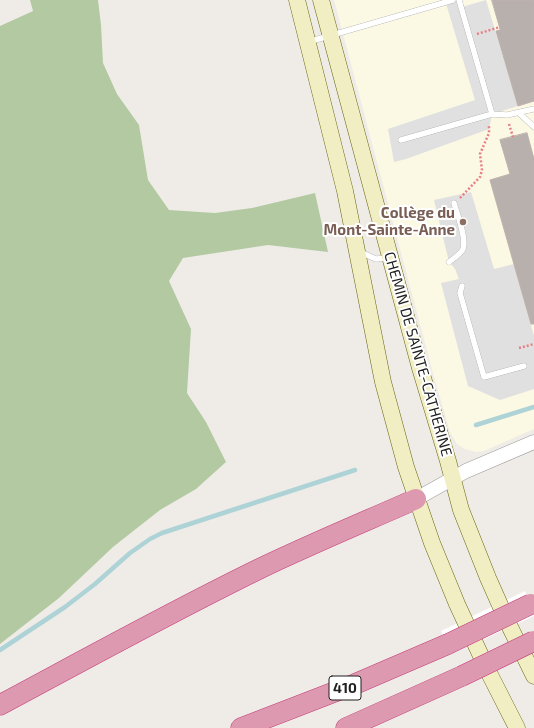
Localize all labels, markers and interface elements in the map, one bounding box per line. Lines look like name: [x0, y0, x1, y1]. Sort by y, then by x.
place label: Collège du Mont-Sainte-Anne: [324, 204, 455, 239]
marker: Collège du Mont-Sainte-Anne: [458, 217, 468, 227]
street label: CHEMIN DE SAINTE-CATHERINE: [380, 250, 456, 458]
road number: 410: [329, 676, 361, 700]

